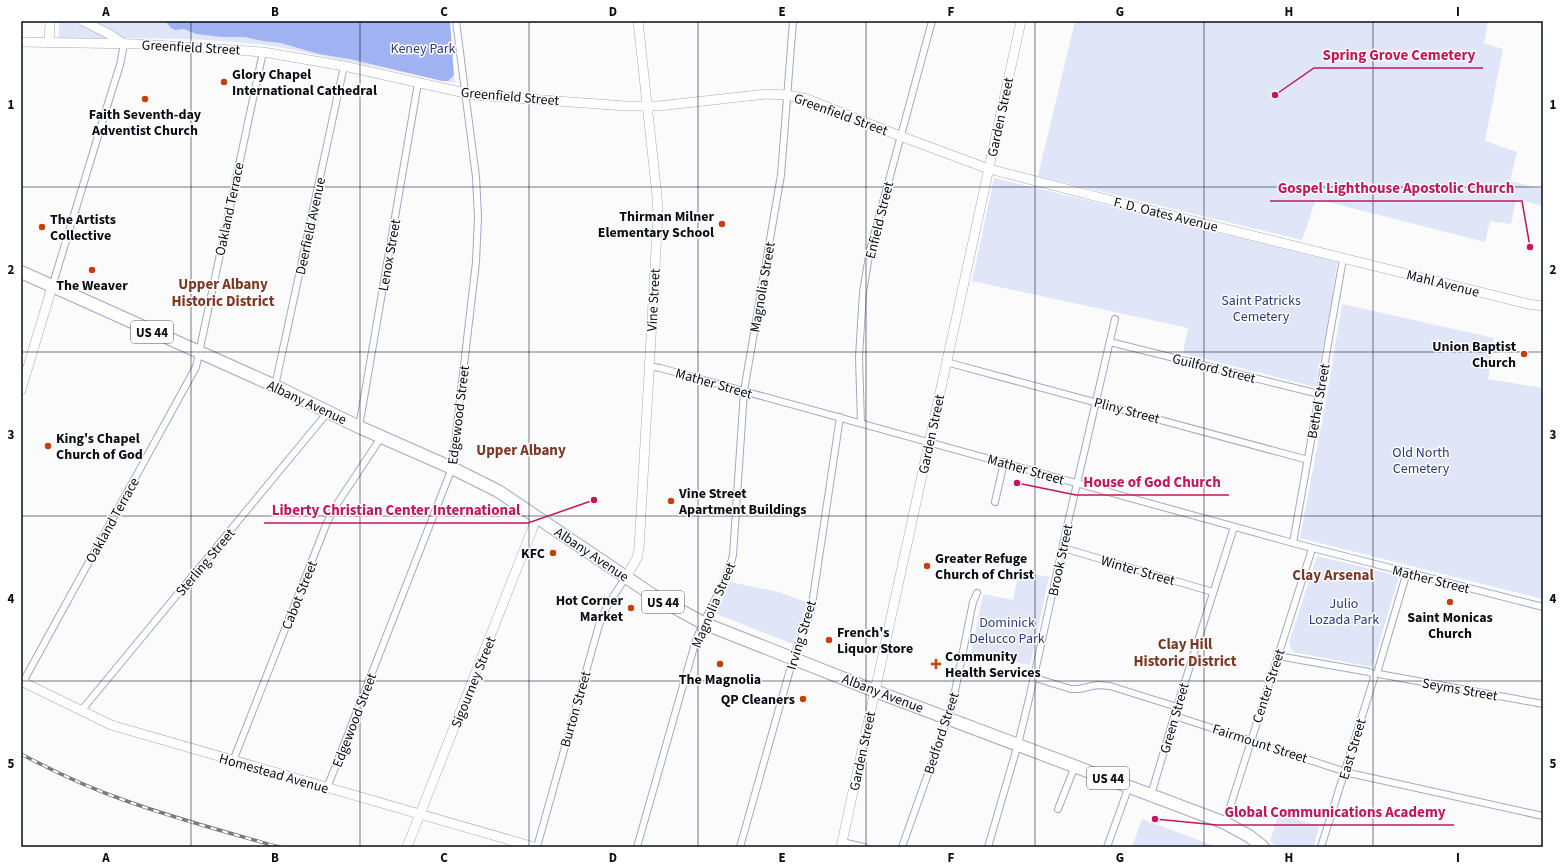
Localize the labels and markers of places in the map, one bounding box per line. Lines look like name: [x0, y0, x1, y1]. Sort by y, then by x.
callout: Spring Grove Cemetery: [1314, 41, 1483, 68]
place label: Glory Chapel International Cathedral: [232, 65, 377, 101]
marker: Glory Chapel International Cathedral: [219, 77, 229, 87]
marker: Faith Seventh-day Adventist Church: [140, 94, 150, 104]
place label: Faith Seventh-day Adventist Church: [89, 105, 202, 141]
callout: Gospel Lighthouse Apostolic Church: [1270, 174, 1522, 201]
place label: Thirman Milner Elementary School: [598, 207, 714, 243]
place label: The Artists Collective: [50, 210, 116, 246]
marker: Thirman Milner Elementary School: [717, 219, 727, 229]
marker: The Artists Collective: [37, 222, 47, 232]
marker: The Weaver: [87, 265, 97, 275]
place label: The Weaver: [56, 276, 128, 296]
place label: Union Baptist Church: [1432, 337, 1517, 373]
marker: Union Baptist Church: [1519, 349, 1529, 359]
place label: King's Chapel Church of God: [56, 429, 143, 465]
marker: King's Chapel Church of God: [43, 441, 53, 451]
callout: House of God Church: [1076, 468, 1229, 495]
place label: Vine Street Apartment Buildings: [678, 484, 806, 520]
callout: Liberty Christian Center International: [264, 496, 528, 523]
marker: Vine Street Apartment Buildings: [666, 496, 676, 506]
place label: KFC: [521, 544, 545, 564]
marker: KFC: [548, 548, 558, 558]
place label: Greater Refuge Church of Christ: [935, 549, 1035, 585]
marker: Greater Refuge Church of Christ: [922, 561, 932, 571]
place label: Hot Corner Market: [556, 591, 624, 627]
marker: Saint Monicas Church: [1445, 597, 1455, 607]
marker: Hot Corner Market: [626, 603, 636, 613]
place label: Saint Monicas Church: [1407, 608, 1493, 644]
place label: French's Liquor Store: [837, 623, 913, 659]
marker: French's Liquor Store: [824, 635, 834, 645]
place label: Community Health Services: [945, 647, 1041, 683]
marker: Community Health Services: [930, 658, 942, 670]
marker: The Magnolia: [715, 659, 725, 669]
place label: The Magnolia: [679, 670, 761, 690]
place label: QP Cleaners: [721, 690, 795, 710]
marker: QP Cleaners: [798, 694, 808, 704]
callout: Global Communications Academy: [1217, 798, 1454, 825]

